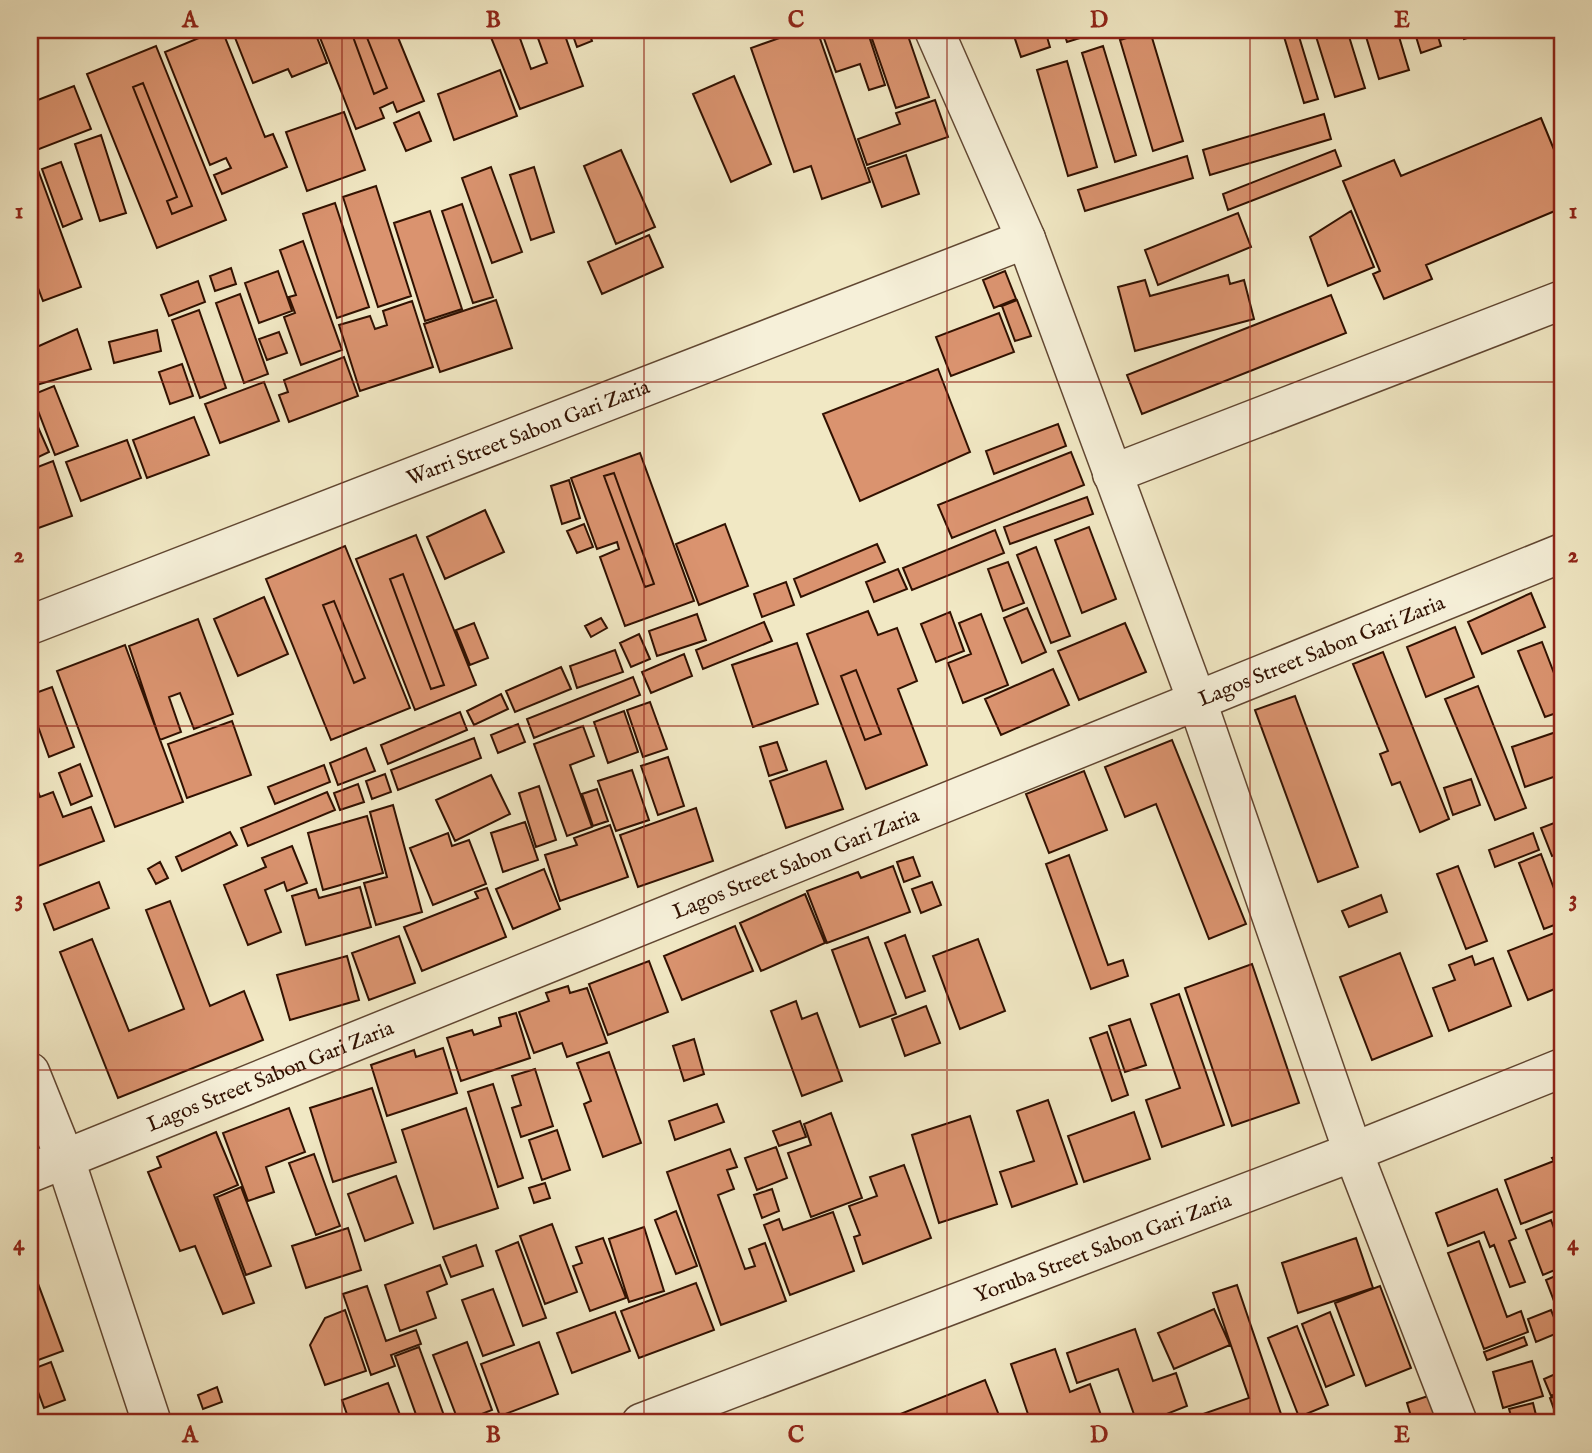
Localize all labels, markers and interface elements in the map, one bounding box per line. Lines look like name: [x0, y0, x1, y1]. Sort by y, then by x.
text: A: [181, 6, 199, 35]
text: B: [485, 6, 501, 35]
text: C: [788, 6, 805, 35]
text: D: [1090, 6, 1108, 35]
text: E: [1394, 6, 1410, 35]
text: 1: [15, 197, 23, 226]
text: 1: [1569, 197, 1577, 226]
street label: Warri Street Sabon Gari Zaria: [403, 374, 655, 493]
text: 2: [14, 541, 25, 570]
text: 2: [1568, 541, 1579, 570]
street label: Lagos Street Sabon Gari Zaria: [1195, 590, 1450, 714]
street label: Lagos Street Sabon Gari Zaria: [669, 802, 924, 926]
text: 3: [15, 885, 23, 914]
text: 3: [1569, 885, 1577, 914]
street label: Lagos Street Sabon Gari Zaria: [143, 1015, 399, 1139]
street label: Yoruba Street Sabon Gari Zaria: [971, 1187, 1236, 1310]
text: 4: [13, 1229, 25, 1258]
text: 4: [1567, 1229, 1579, 1258]
text: A: [181, 1421, 199, 1450]
text: B: [485, 1421, 501, 1450]
text: C: [788, 1421, 805, 1450]
text: D: [1090, 1421, 1108, 1450]
text: E: [1394, 1421, 1410, 1450]

